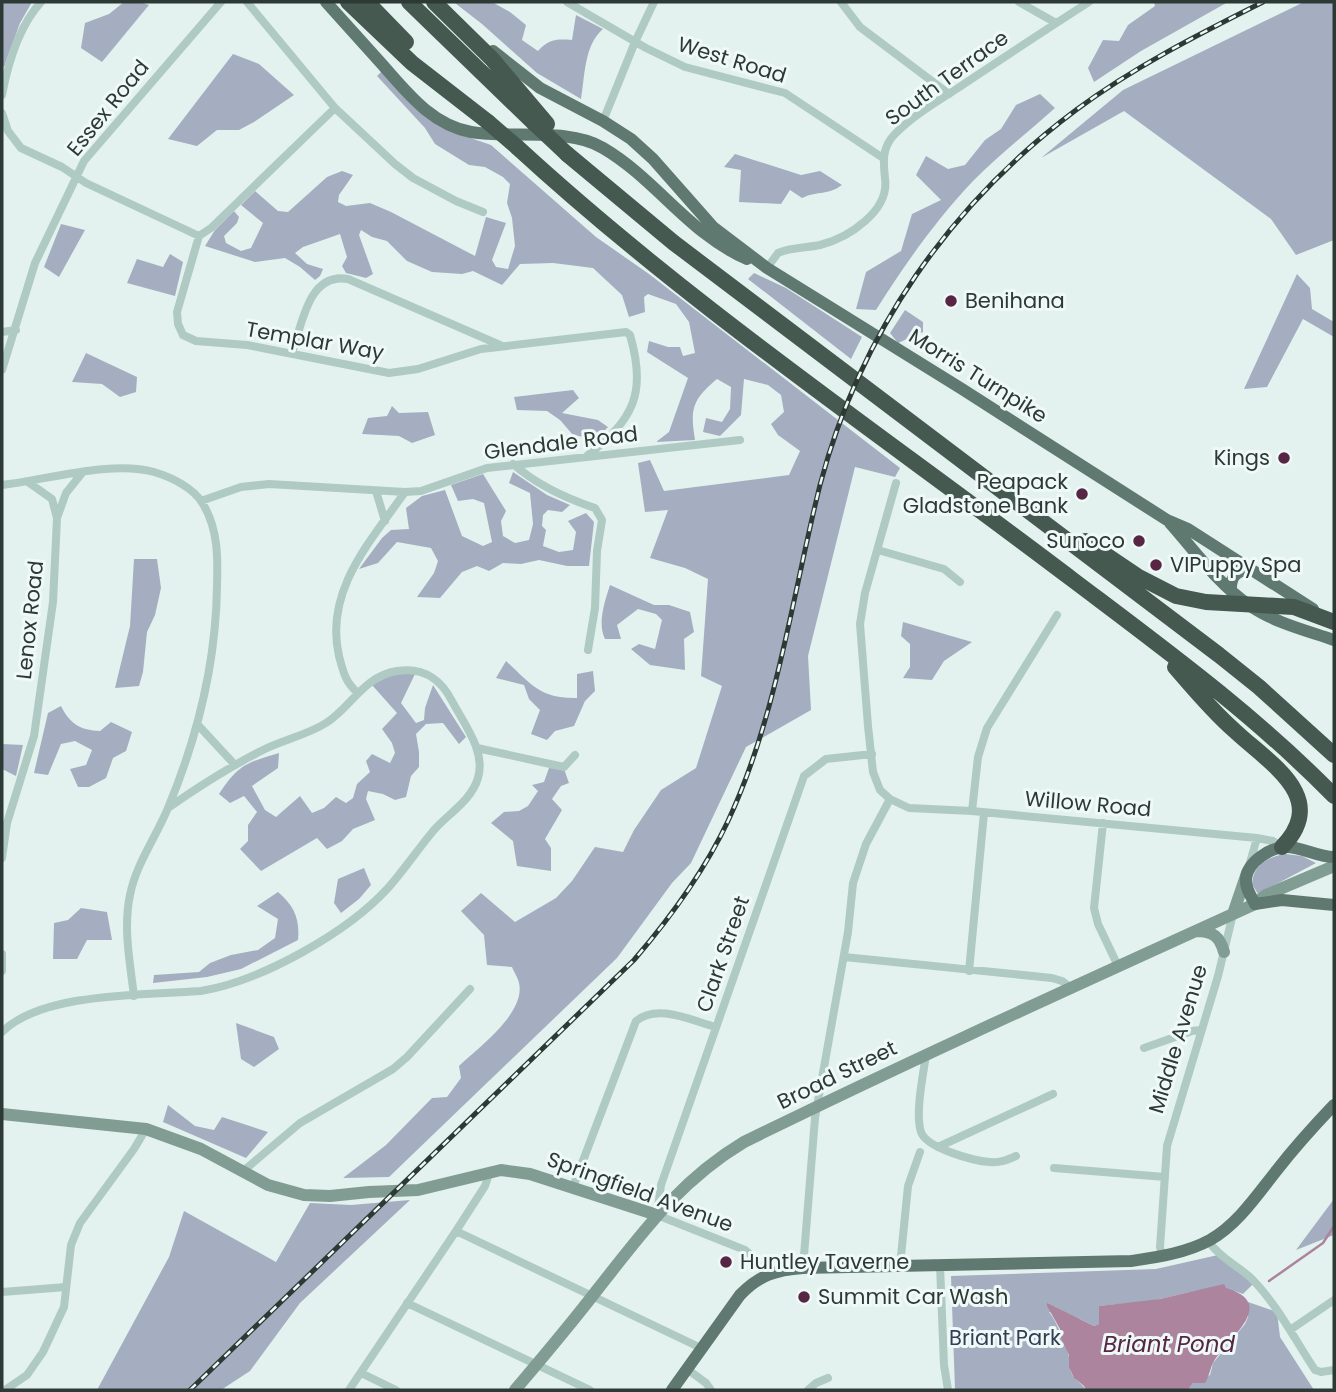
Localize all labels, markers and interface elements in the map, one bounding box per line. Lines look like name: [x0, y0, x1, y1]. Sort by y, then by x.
street label: South Terrace: [879, 23, 1014, 132]
street label: West Road: [674, 29, 790, 90]
street label: Essex Road: [60, 53, 155, 162]
place label: Benihana: [965, 286, 1065, 315]
marker: Benihana: [943, 293, 959, 309]
street label: Templar Way: [244, 314, 386, 367]
street label: Morris Turnpike: [903, 321, 1053, 430]
street label: Glendale Road: [482, 419, 640, 466]
place label: Kings: [1214, 443, 1270, 472]
marker: Kings: [1276, 450, 1292, 466]
place label: Peapack Gladstone Bank: [903, 467, 1068, 520]
marker: Peapack Gladstone Bank: [1074, 486, 1090, 502]
place label: Sunoco: [1046, 526, 1125, 555]
marker: Sunoco: [1131, 533, 1147, 549]
place label: VIPuppy Spa: [1170, 550, 1302, 579]
marker: VIPuppy Spa: [1148, 557, 1164, 573]
street label: Lenox Road: [9, 559, 50, 681]
street label: Willow Road: [1024, 784, 1153, 823]
street label: Clark Street: [689, 892, 756, 1016]
street label: Middle Avenue: [1141, 961, 1214, 1117]
street label: Broad Street: [772, 1033, 901, 1116]
street label: Springfield Avenue: [543, 1144, 737, 1239]
place label: Huntley Taverne: [740, 1247, 909, 1276]
marker: Huntley Taverne: [718, 1254, 734, 1270]
place label: Summit Car Wash: [818, 1282, 1008, 1311]
marker: Summit Car Wash: [796, 1289, 812, 1305]
park label: Briant Park: [949, 1323, 1061, 1352]
water label: Briant Pond: [1103, 1328, 1236, 1360]

